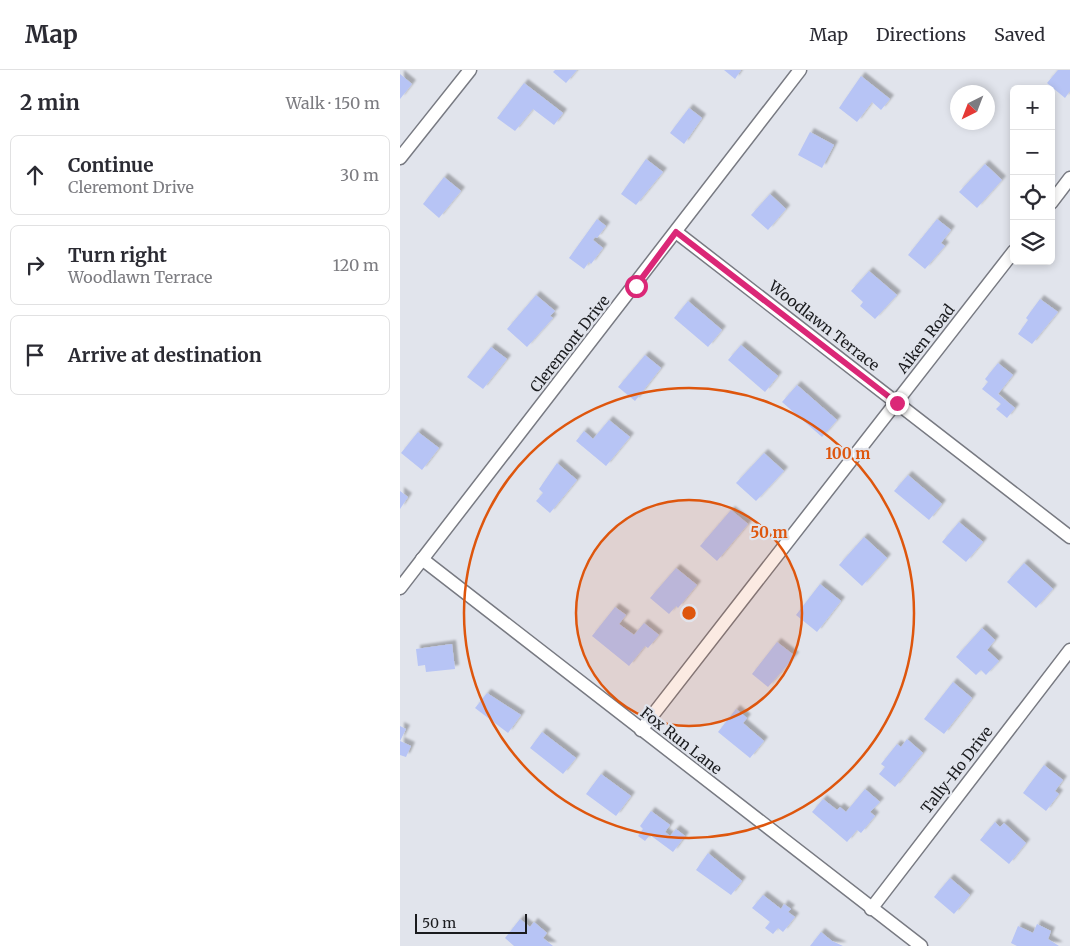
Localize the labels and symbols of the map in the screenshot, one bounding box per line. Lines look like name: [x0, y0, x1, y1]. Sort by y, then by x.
north arrow: [950, 85, 995, 130]
route start: [625, 275, 648, 298]
street label: Woodlawn Terrace: [764, 276, 884, 375]
street label: Cleremont Drive: [526, 291, 614, 396]
street label: Aiken Road: [892, 300, 958, 378]
route end: [886, 392, 909, 415]
text: 100 m: [826, 444, 870, 463]
text: 50 m: [750, 523, 788, 542]
centre of rings: [680, 604, 698, 622]
street label: Fox Run Lane: [637, 703, 726, 778]
street label: Tally-Ho Drive: [917, 722, 997, 817]
scale bar: [415, 911, 528, 934]

